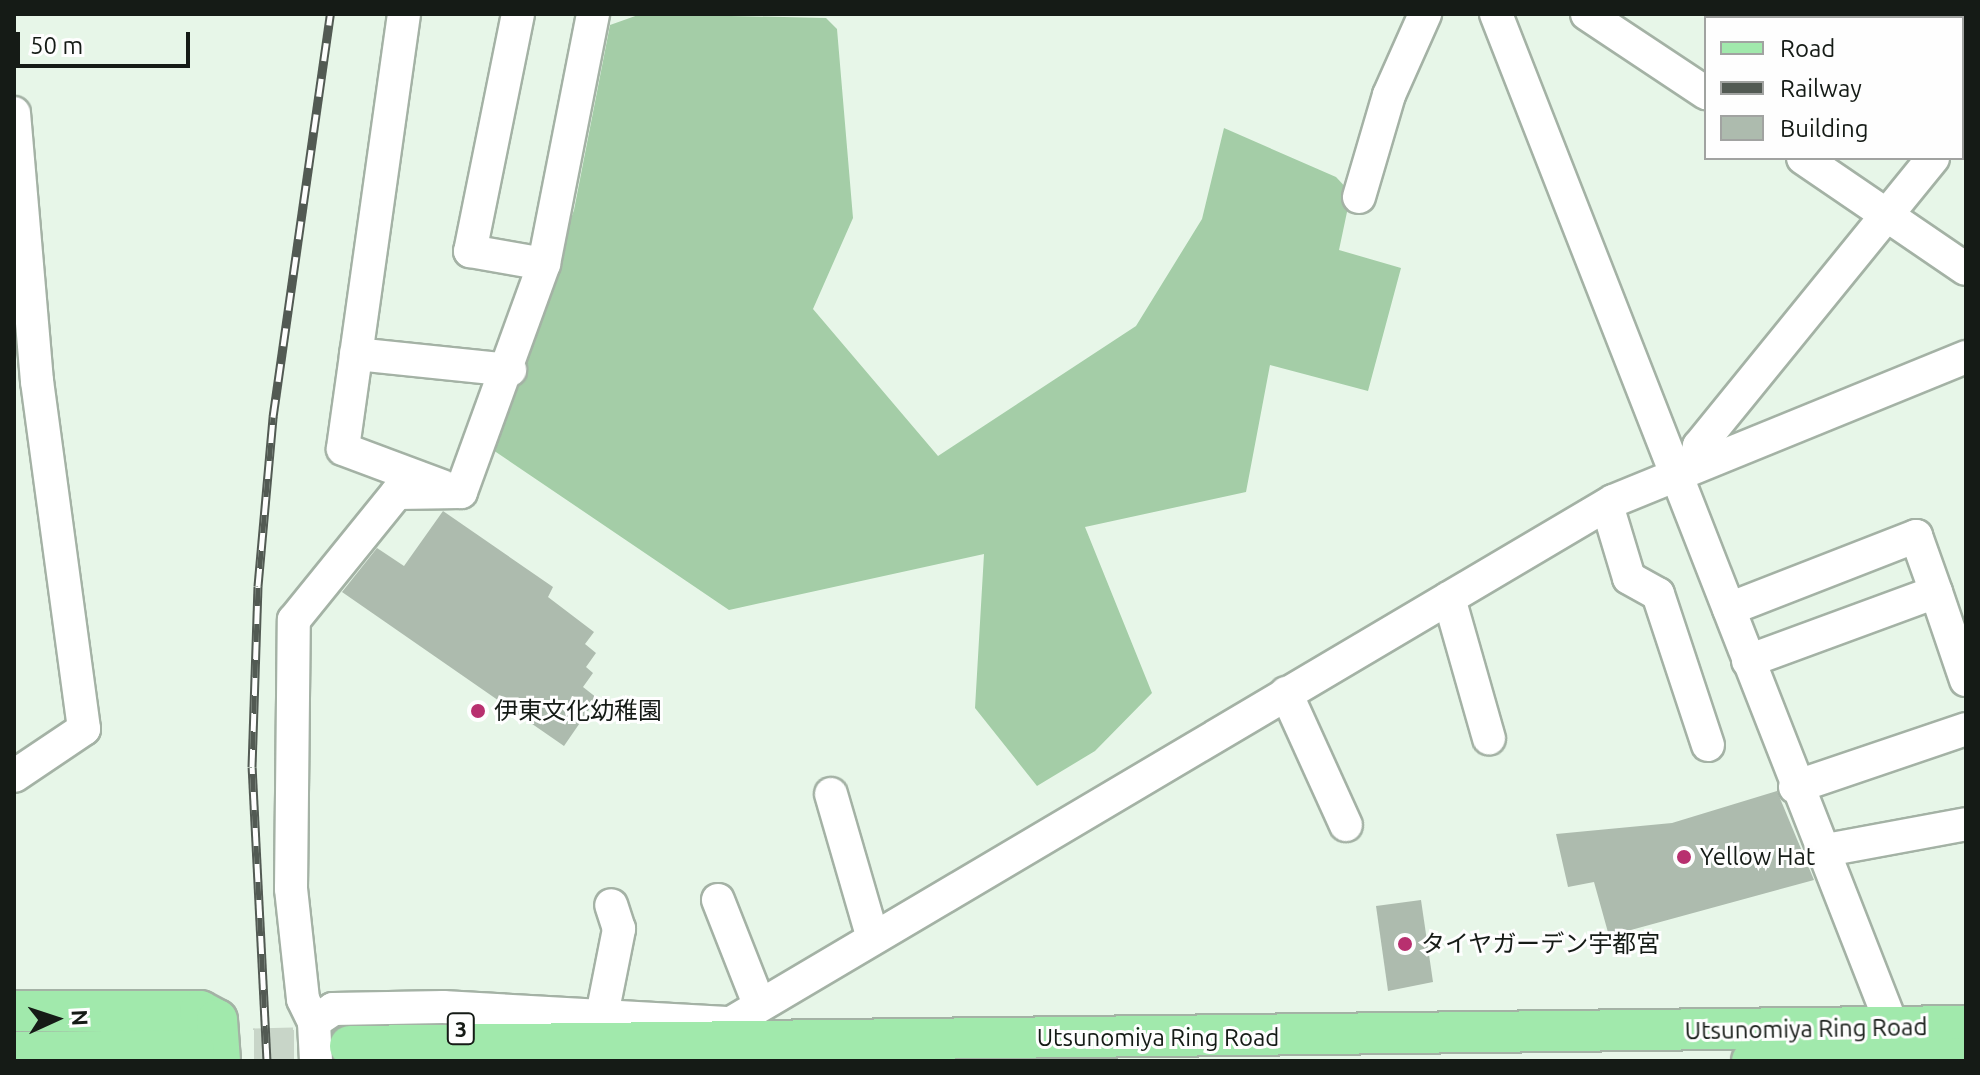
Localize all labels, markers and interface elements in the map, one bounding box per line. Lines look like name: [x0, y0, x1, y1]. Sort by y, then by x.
scale bar: [20, 16, 194, 66]
legend: [1704, 16, 1964, 160]
text: 50 m: [30, 32, 83, 59]
text: Road: [1780, 35, 1835, 62]
text: Railway: [1780, 75, 1862, 102]
text: Building: [1780, 115, 1868, 142]
place label: 伊東文化幼稚園: [494, 697, 662, 725]
marker: 伊東文化幼稚園: [469, 702, 487, 720]
place label: Yellow Hat: [1700, 843, 1815, 871]
marker: Yellow Hat: [1675, 848, 1693, 866]
place label: タイヤガーデン宇都宮: [1421, 930, 1661, 958]
marker: タイヤガーデン宇都宮: [1396, 935, 1414, 953]
north arrow: [16, 979, 96, 1059]
text: N: [68, 1009, 93, 1027]
road number: 3: [445, 1011, 477, 1047]
street label: Utsunomiya Ring Road: [1684, 1012, 1928, 1046]
street label: Utsunomiya Ring Road: [1037, 1024, 1279, 1052]

